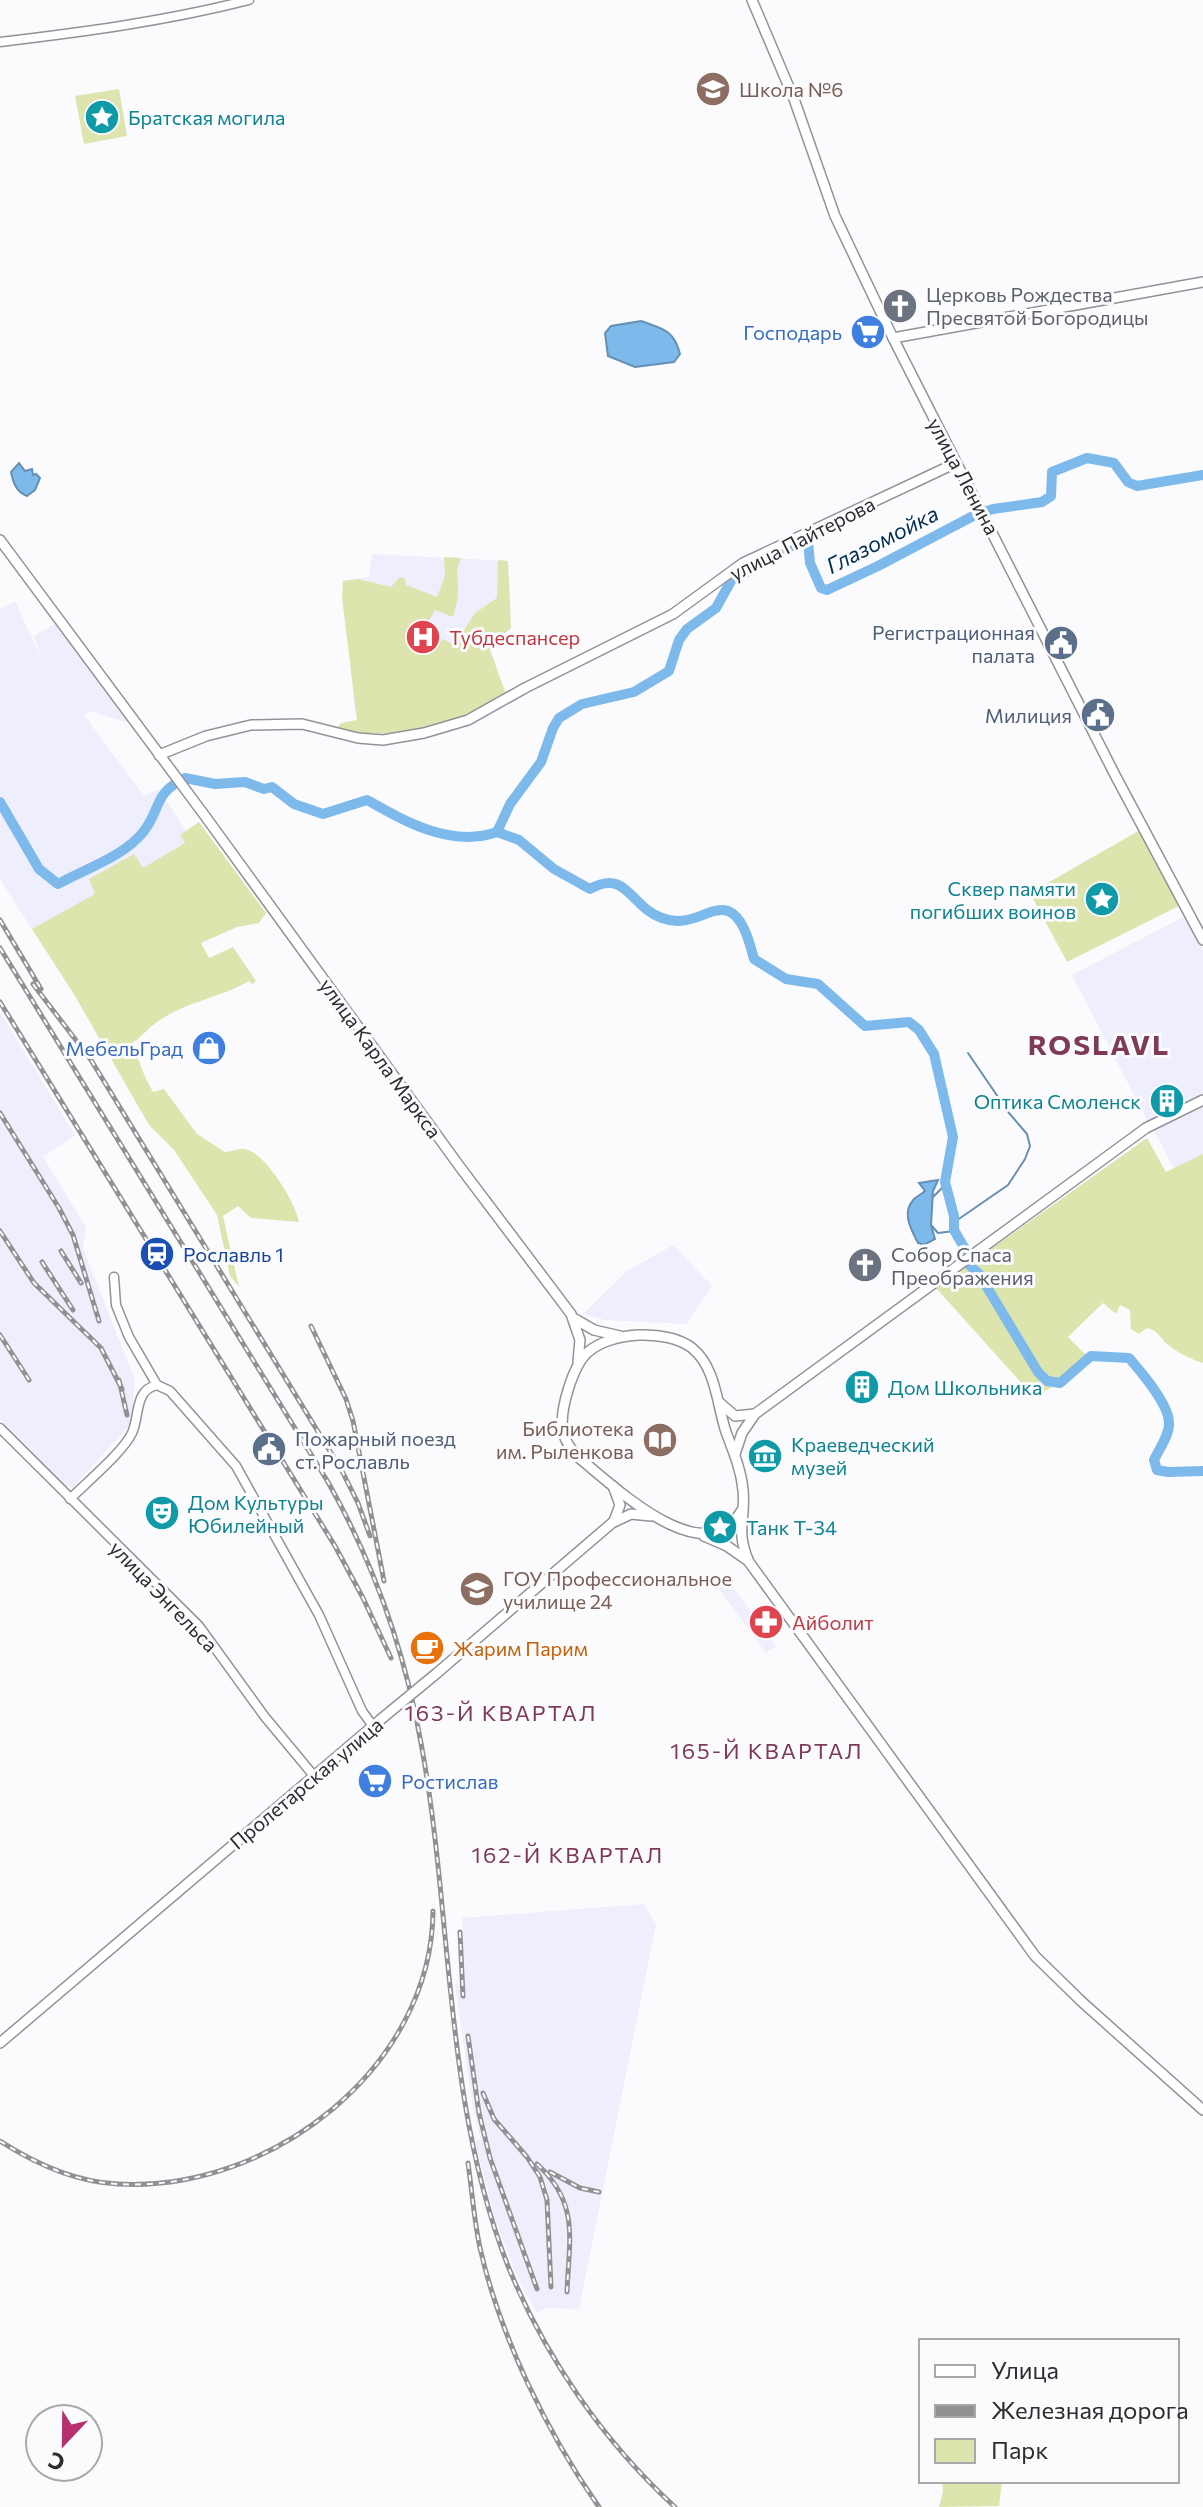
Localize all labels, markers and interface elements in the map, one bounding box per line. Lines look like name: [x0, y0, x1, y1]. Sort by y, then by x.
school or university icon: Школа №6: [694, 70, 732, 108]
place label: Школа №6: [739, 77, 843, 101]
place icon: Братская могила: [83, 98, 121, 136]
place label: Братская могила: [128, 105, 285, 129]
place label: Церковь Рождества Пресвятой Богородицы: [926, 282, 1149, 329]
church icon: Церковь Рождества Пресвятой Богородицы: [881, 287, 919, 325]
supermarket icon: Господарь: [849, 313, 887, 351]
place label: Господарь: [743, 320, 842, 344]
street label: улица Ленина: [923, 414, 1005, 538]
street label: улица Пайтерова: [725, 491, 879, 585]
water label: Глазомойка: [821, 499, 943, 579]
hospital icon: Тубдеспансер: [404, 618, 442, 656]
place label: Регистрационная палата: [872, 620, 1035, 667]
public building icon: Регистрационная палата: [1042, 624, 1080, 662]
place label: Тубдеспансер: [449, 625, 580, 649]
public building icon: Милиция: [1079, 696, 1117, 734]
place label: Милиция: [985, 703, 1072, 727]
place label: Сквер памяти погибших воинов: [910, 876, 1076, 923]
place icon: Сквер памяти погибших воинов: [1083, 880, 1121, 918]
street label: улица Карла Маркса: [315, 974, 447, 1142]
district label: ROSLAVL: [1028, 1027, 1170, 1061]
shop icon: МебельГрад: [190, 1029, 228, 1067]
place label: МебельГрад: [65, 1036, 183, 1060]
building icon: Оптика Смоленск: [1148, 1082, 1186, 1120]
place label: Оптика Смоленск: [974, 1089, 1141, 1113]
station icon: Рославль 1: [138, 1235, 176, 1273]
place label: Рославль 1: [183, 1242, 284, 1266]
place label: Собор Спаса Преображения: [891, 1242, 1034, 1289]
church icon: Собор Спаса Преображения: [846, 1246, 884, 1284]
building icon: Дом Школьника: [843, 1368, 881, 1406]
place label: Дом Школьника: [888, 1375, 1042, 1399]
place label: Библиотека им. Рыленкова: [496, 1416, 634, 1463]
library icon: Библиотека им. Рыленкова: [641, 1421, 679, 1459]
place label: Пожарный поезд ст. Рославль: [295, 1426, 456, 1473]
public building icon: Пожарный поезд ст. Рославль: [250, 1430, 288, 1468]
place label: Краеведческий музей: [791, 1432, 935, 1479]
museum icon: Краеведческий музей: [746, 1437, 784, 1475]
place label: Дом Культуры Юбилейный: [188, 1490, 324, 1537]
theatre icon: Дом Культуры Юбилейный: [143, 1494, 181, 1532]
place icon: Танк Т-34: [701, 1508, 739, 1546]
place label: Танк Т-34: [746, 1515, 837, 1539]
street label: улица Энгельса: [105, 1536, 223, 1656]
place label: ГОУ Профессиональное училище 24: [503, 1566, 732, 1613]
school or university icon: ГОУ Профессиональное училище 24: [458, 1570, 496, 1608]
pharmacy icon: Айболит: [747, 1603, 785, 1641]
place label: Айболит: [792, 1610, 874, 1634]
cafe icon: Жарим Парим: [408, 1629, 446, 1667]
place label: Жарим Парим: [453, 1636, 588, 1660]
district label: 163-Й КВАРТАЛ: [404, 1699, 598, 1726]
street label: Пролетарская улица: [225, 1712, 387, 1854]
district label: 165-Й КВАРТАЛ: [670, 1737, 864, 1764]
supermarket icon: Ростислав: [356, 1762, 394, 1800]
place label: Ростислав: [401, 1769, 498, 1793]
district label: 162-Й КВАРТАЛ: [472, 1841, 664, 1868]
legend: [919, 2339, 1179, 2483]
text: Улица: [991, 2355, 1059, 2384]
text: Железная дорога: [991, 2395, 1189, 2424]
north arrow: [24, 2403, 104, 2483]
text: Парк: [991, 2435, 1048, 2464]
text: С: [44, 2447, 68, 2477]

